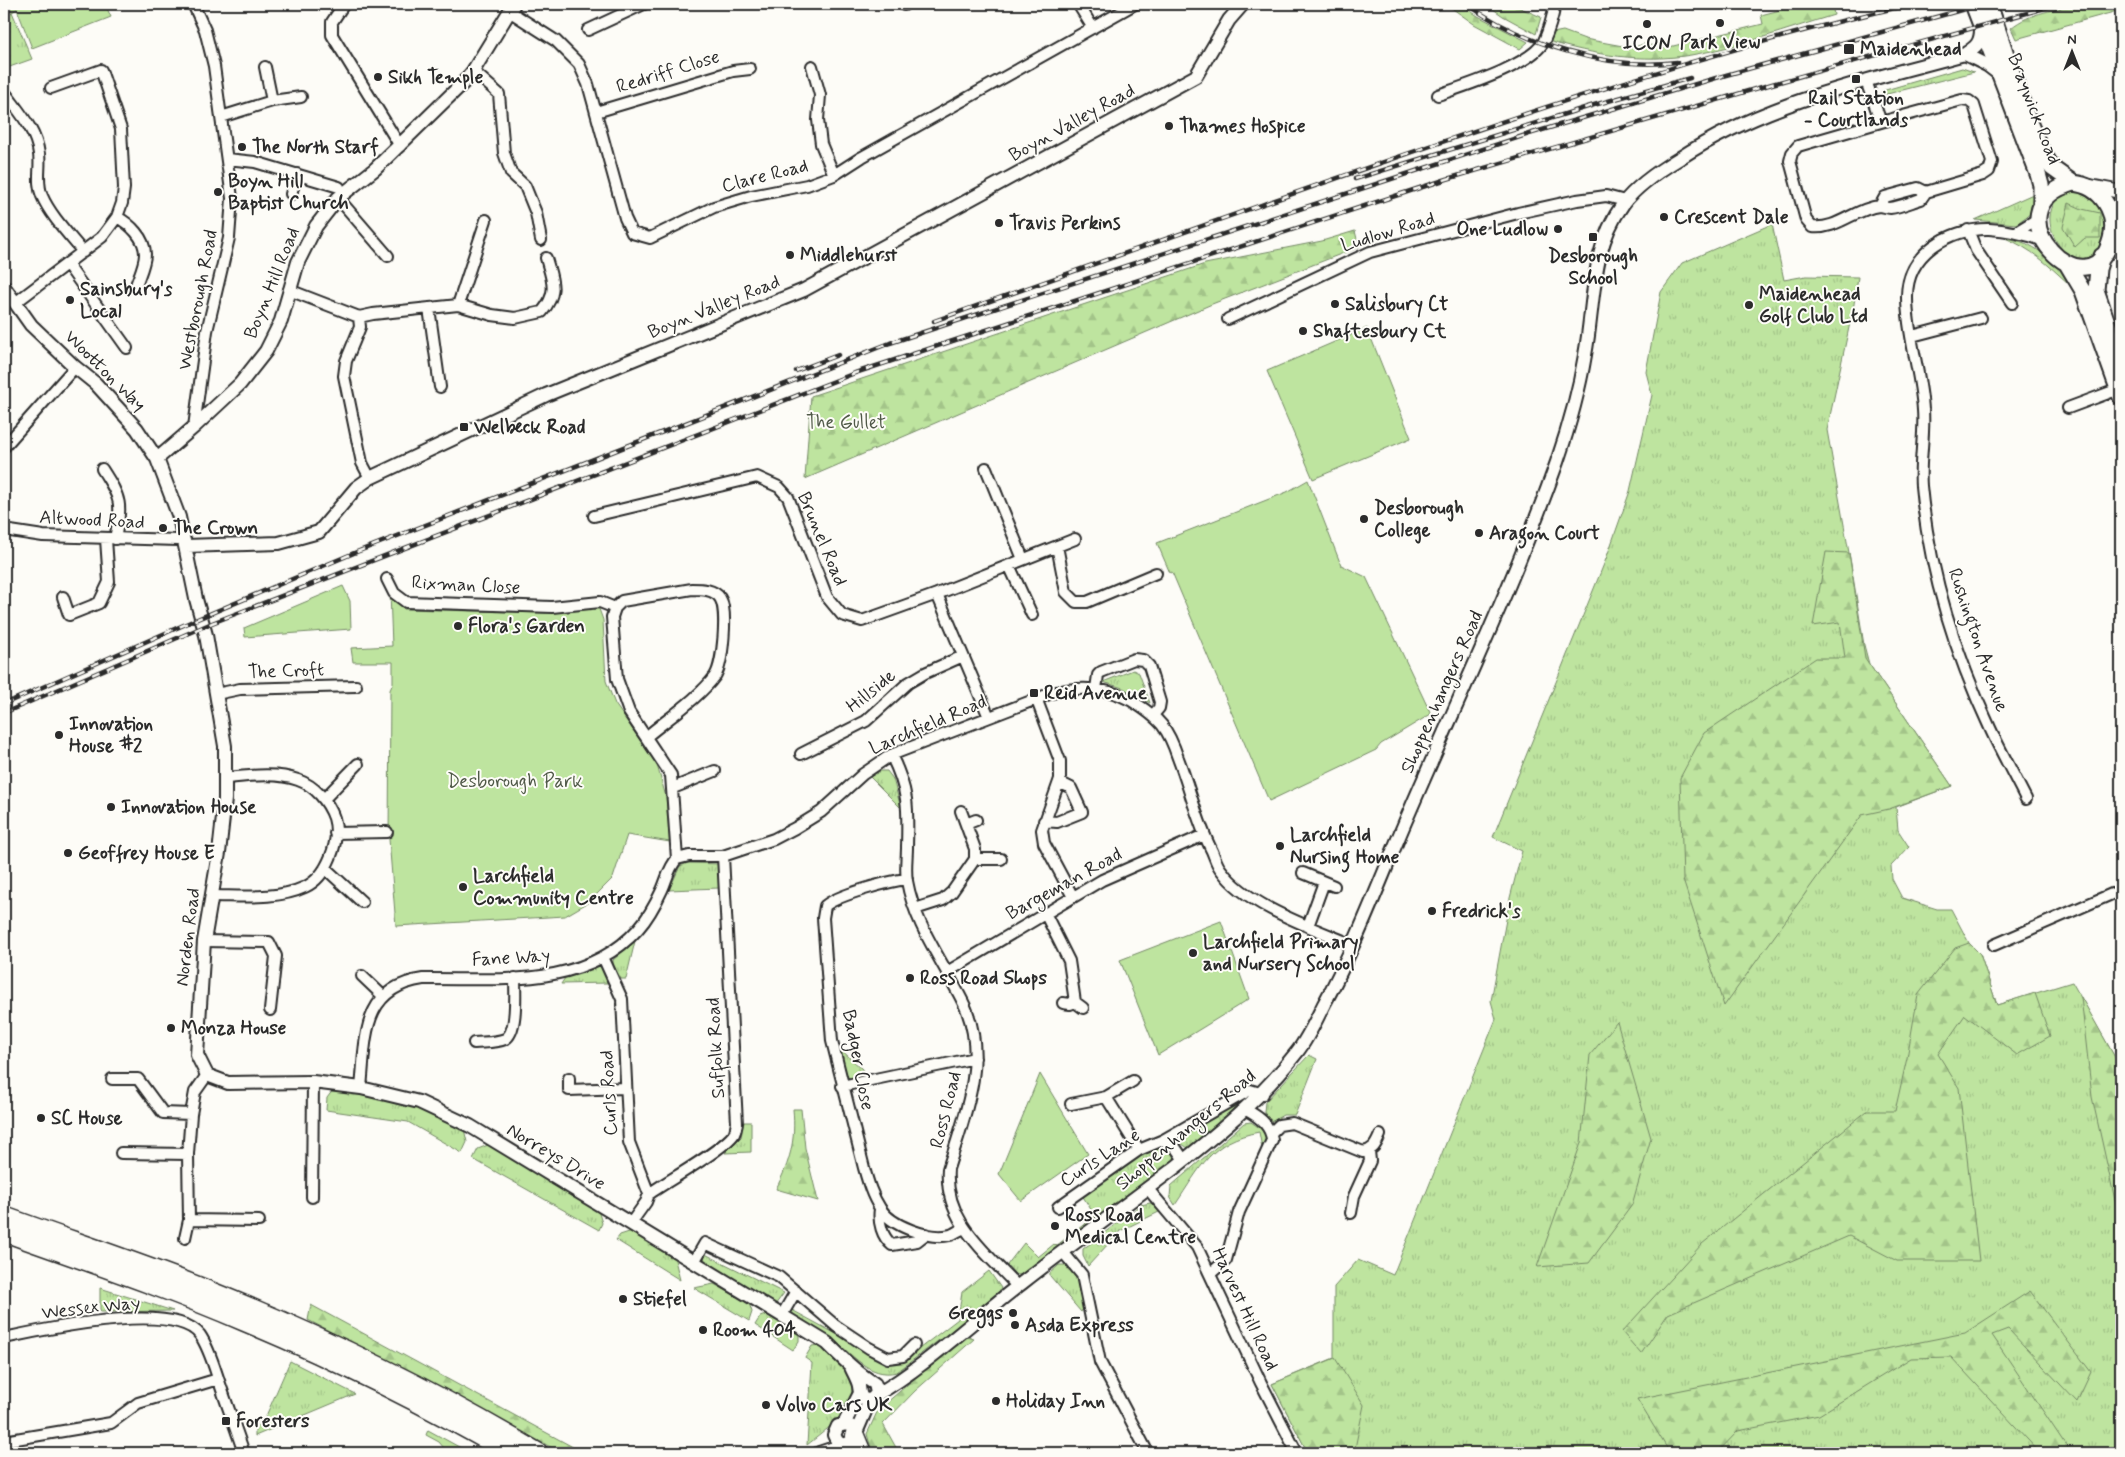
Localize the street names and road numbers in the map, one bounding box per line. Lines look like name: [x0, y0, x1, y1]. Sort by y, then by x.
street label: Redriff Close: [613, 44, 723, 100]
street label: Braywick Road: [2001, 50, 2067, 168]
street label: Boyn Valley Road: [1005, 78, 1140, 169]
street label: Clare Road: [719, 153, 811, 199]
street label: Ludlow Road: [1338, 206, 1438, 258]
street label: Boyn Hill Road: [238, 224, 306, 342]
street label: Westborough Road: [172, 228, 225, 373]
street label: Boyn Valley Road: [644, 269, 784, 346]
street label: Wootton Way: [59, 325, 151, 417]
street label: Brunel Road: [791, 488, 853, 590]
street label: Altwood Road: [39, 505, 145, 535]
street label: Rushington Avenue: [1939, 565, 2014, 716]
street label: Rixman Close: [411, 570, 521, 600]
street label: Shoppenhangers Road: [1395, 607, 1491, 778]
street label: The Croft: [247, 657, 325, 685]
street label: Hillside: [841, 663, 901, 719]
street label: Larchfield Road: [865, 689, 991, 761]
street label: Bargeman Road: [1001, 842, 1127, 928]
street label: Norden Road: [170, 886, 206, 988]
street label: Fane Way: [471, 943, 551, 974]
street label: Suffolk Road: [701, 997, 734, 1099]
street label: Badger Close: [834, 1008, 880, 1113]
street label: Curls Road: [594, 1050, 624, 1136]
street label: Shoppenhangers Road: [1111, 1064, 1263, 1198]
street label: Ross Road: [924, 1069, 968, 1151]
street label: Norreys Drive: [501, 1118, 610, 1197]
street label: Curls Lane: [1055, 1123, 1145, 1193]
street label: Harvest Hill Road: [1206, 1243, 1284, 1375]
street label: Wessex Way: [40, 1290, 142, 1326]

